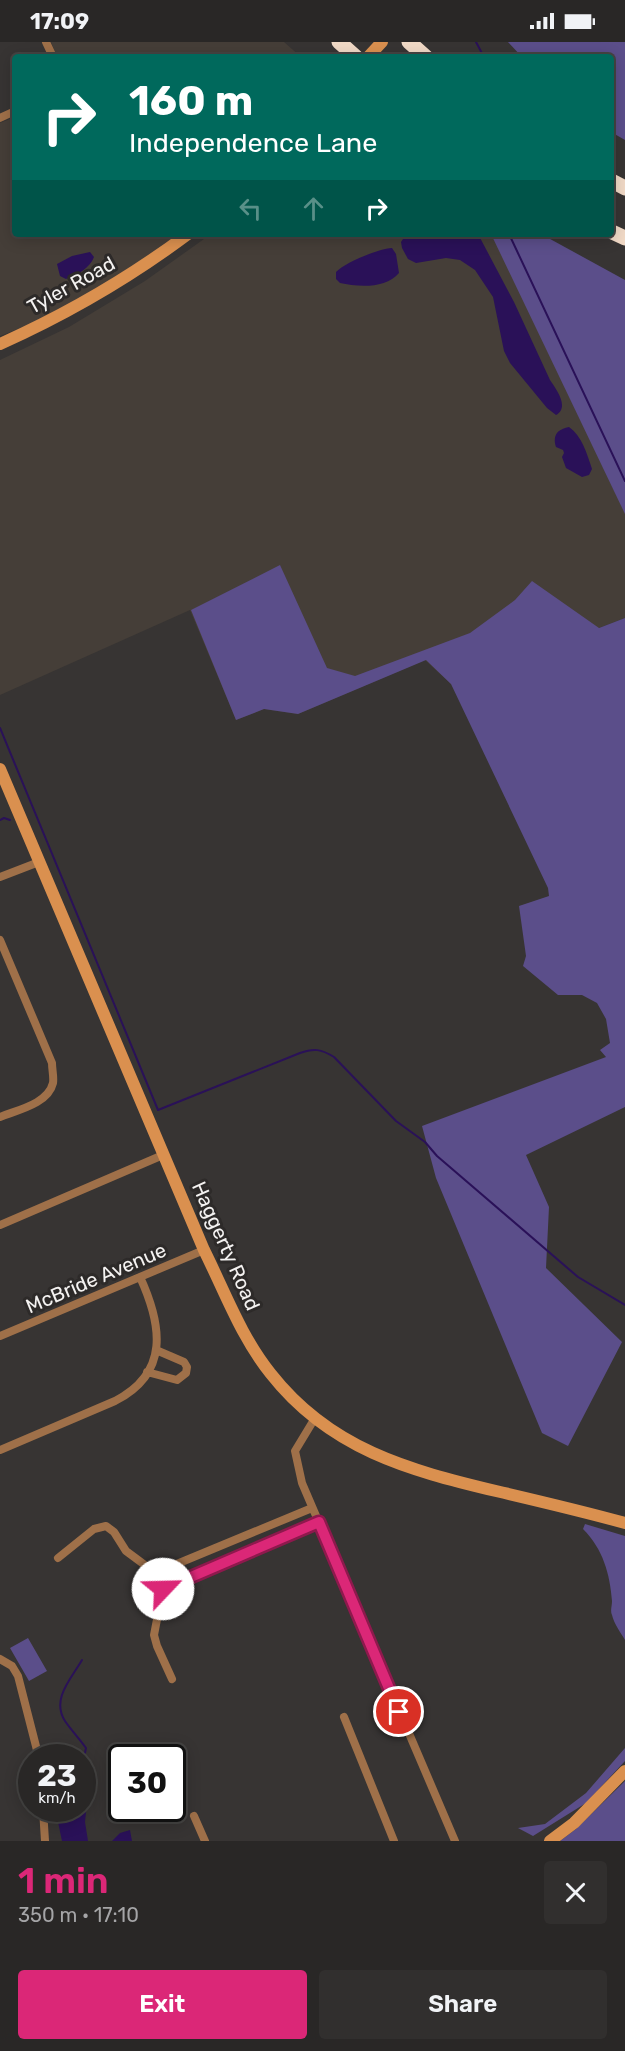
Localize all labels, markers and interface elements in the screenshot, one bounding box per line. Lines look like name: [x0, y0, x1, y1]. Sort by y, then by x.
text: 17:09: [30, 8, 89, 35]
text: 160 m: [129, 76, 253, 126]
icon: right: [30, 78, 108, 156]
text: Independence Lane: [129, 127, 377, 159]
icon: left: [234, 192, 267, 225]
icon: ahead: [297, 192, 330, 225]
icon: right: [360, 192, 393, 225]
street label: Tyler Road: [23, 251, 119, 319]
street label: Haggerty Road: [187, 1178, 265, 1314]
street label: McBride Avenue: [22, 1238, 170, 1318]
position arrow: [131, 1557, 195, 1621]
pin: [373, 1686, 424, 1737]
icon: arrive: [382, 1695, 415, 1728]
speed limit sign: 30: [108, 1744, 186, 1822]
text: 23: [37, 1758, 77, 1794]
text: km/h: [38, 1789, 76, 1807]
text: 1 min: [18, 1859, 109, 1902]
button: close: [544, 1861, 607, 1924]
text: 350 m · 17:10: [18, 1903, 139, 1927]
button: Exit: [18, 1970, 307, 2039]
button: Share: [319, 1970, 607, 2039]

